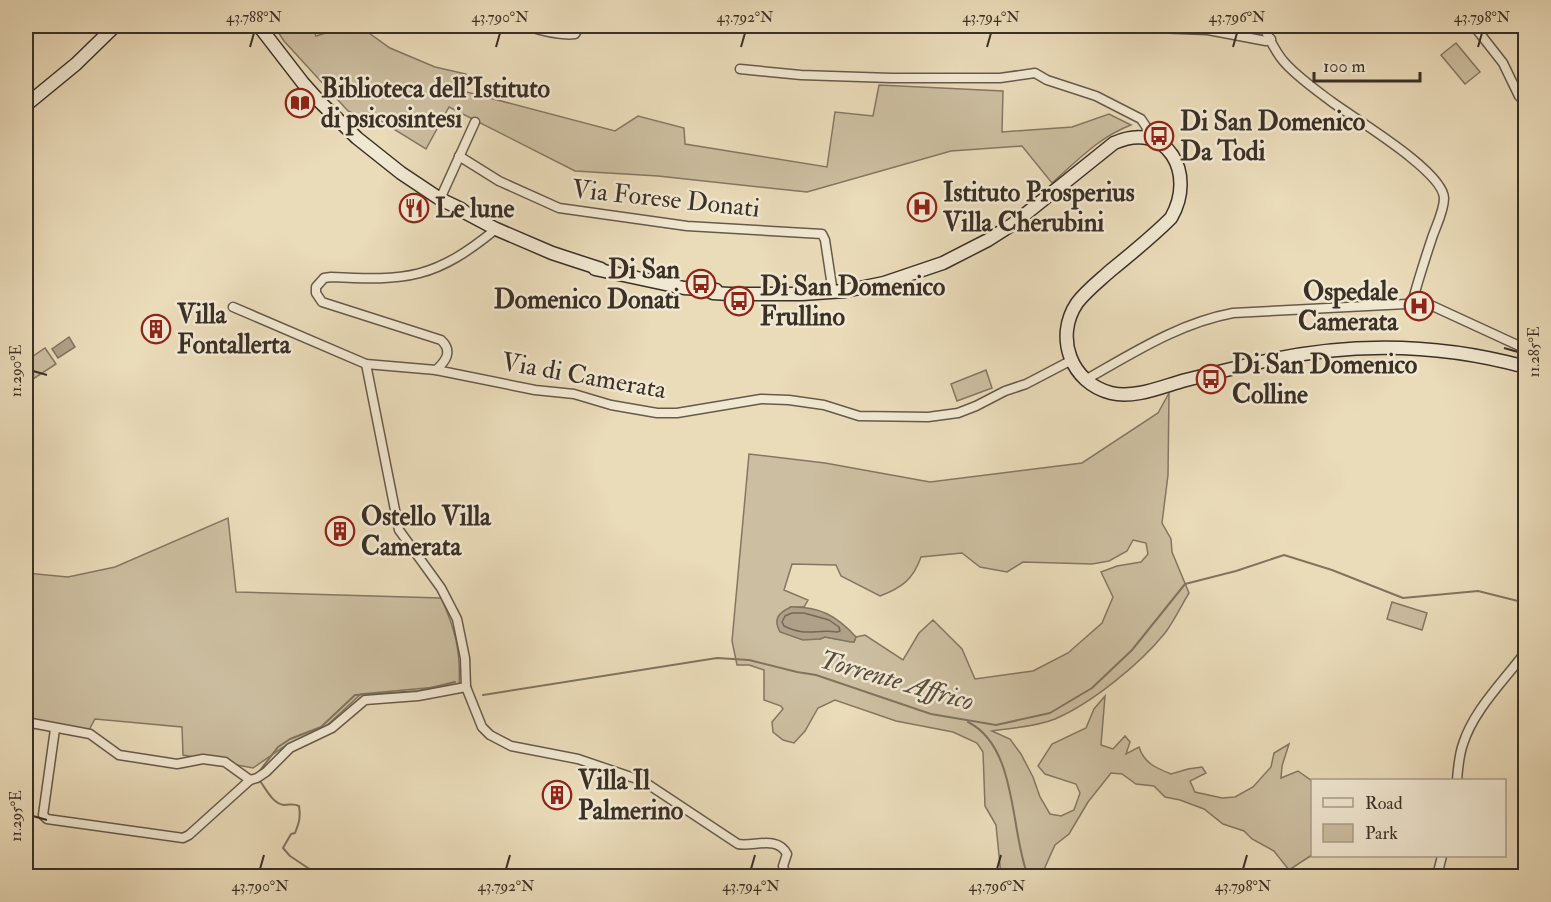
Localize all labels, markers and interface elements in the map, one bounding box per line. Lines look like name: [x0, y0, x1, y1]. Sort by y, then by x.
text: 43.788°N: [226, 8, 282, 27]
text: 43.790°N: [471, 8, 529, 27]
text: 43.792°N: [716, 8, 774, 27]
text: 43.794°N: [962, 8, 1020, 27]
text: 43.796°N: [1208, 8, 1266, 27]
text: 43.798°N: [1454, 8, 1511, 27]
scale bar: [1314, 45, 1420, 83]
text: 100 m: [1323, 55, 1366, 78]
place label: Biblioteca dell'Istituto di psicosintesi: [321, 73, 551, 136]
library icon: Biblioteca dell'Istituto di psicosintesi: [284, 87, 316, 119]
place label: Di San Domenico Da Todi: [1180, 106, 1366, 168]
bus stop icon: Di San Domenico Da Todi: [1143, 120, 1175, 152]
street label: Via Forese Donati: [571, 173, 761, 225]
place label: Istituto Prosperius Villa Cherubini: [942, 177, 1135, 239]
hospital icon: Istituto Prosperius Villa Cherubini: [906, 191, 938, 223]
restaurant icon: Le lune: [398, 192, 430, 224]
place label: Le lune: [435, 193, 515, 225]
place label: Di San Domenico Donati: [494, 254, 681, 316]
bus stop icon: Di San Domenico Donati: [685, 268, 717, 300]
place label: Di San Domenico Frullino: [760, 271, 946, 333]
place label: Ospedale Camerata: [1298, 276, 1399, 338]
bus stop icon: Di San Domenico Frullino: [723, 285, 755, 317]
hospital icon: Ospedale Camerata: [1403, 290, 1435, 322]
place label: Villa Fontallerta: [176, 299, 292, 361]
building icon: Villa Fontallerta: [140, 313, 172, 345]
text: 11.285°E: [1525, 326, 1544, 377]
text: 11.290°E: [7, 344, 26, 397]
street label: Via di Camerata: [499, 346, 669, 406]
place label: Di San Domenico Colline: [1232, 349, 1418, 411]
bus stop icon: Di San Domenico Colline: [1195, 363, 1227, 395]
place label: Ostello Villa Camerata: [361, 501, 492, 563]
building icon: Ostello Villa Camerata: [324, 515, 356, 547]
water label: Torrente Affrico: [816, 643, 978, 718]
place label: Villa Il Palmerino: [577, 765, 684, 827]
building icon: Villa Il Palmerino: [541, 779, 573, 811]
legend: [1311, 779, 1506, 857]
text: 11.295°E: [7, 790, 26, 842]
text: Road: [1365, 792, 1403, 815]
text: Park: [1365, 822, 1398, 845]
text: 43.790°N: [231, 877, 289, 896]
text: 43.792°N: [477, 877, 535, 896]
text: 43.794°N: [722, 877, 780, 896]
text: 43.796°N: [968, 877, 1026, 896]
text: 43.798°N: [1215, 877, 1272, 896]

